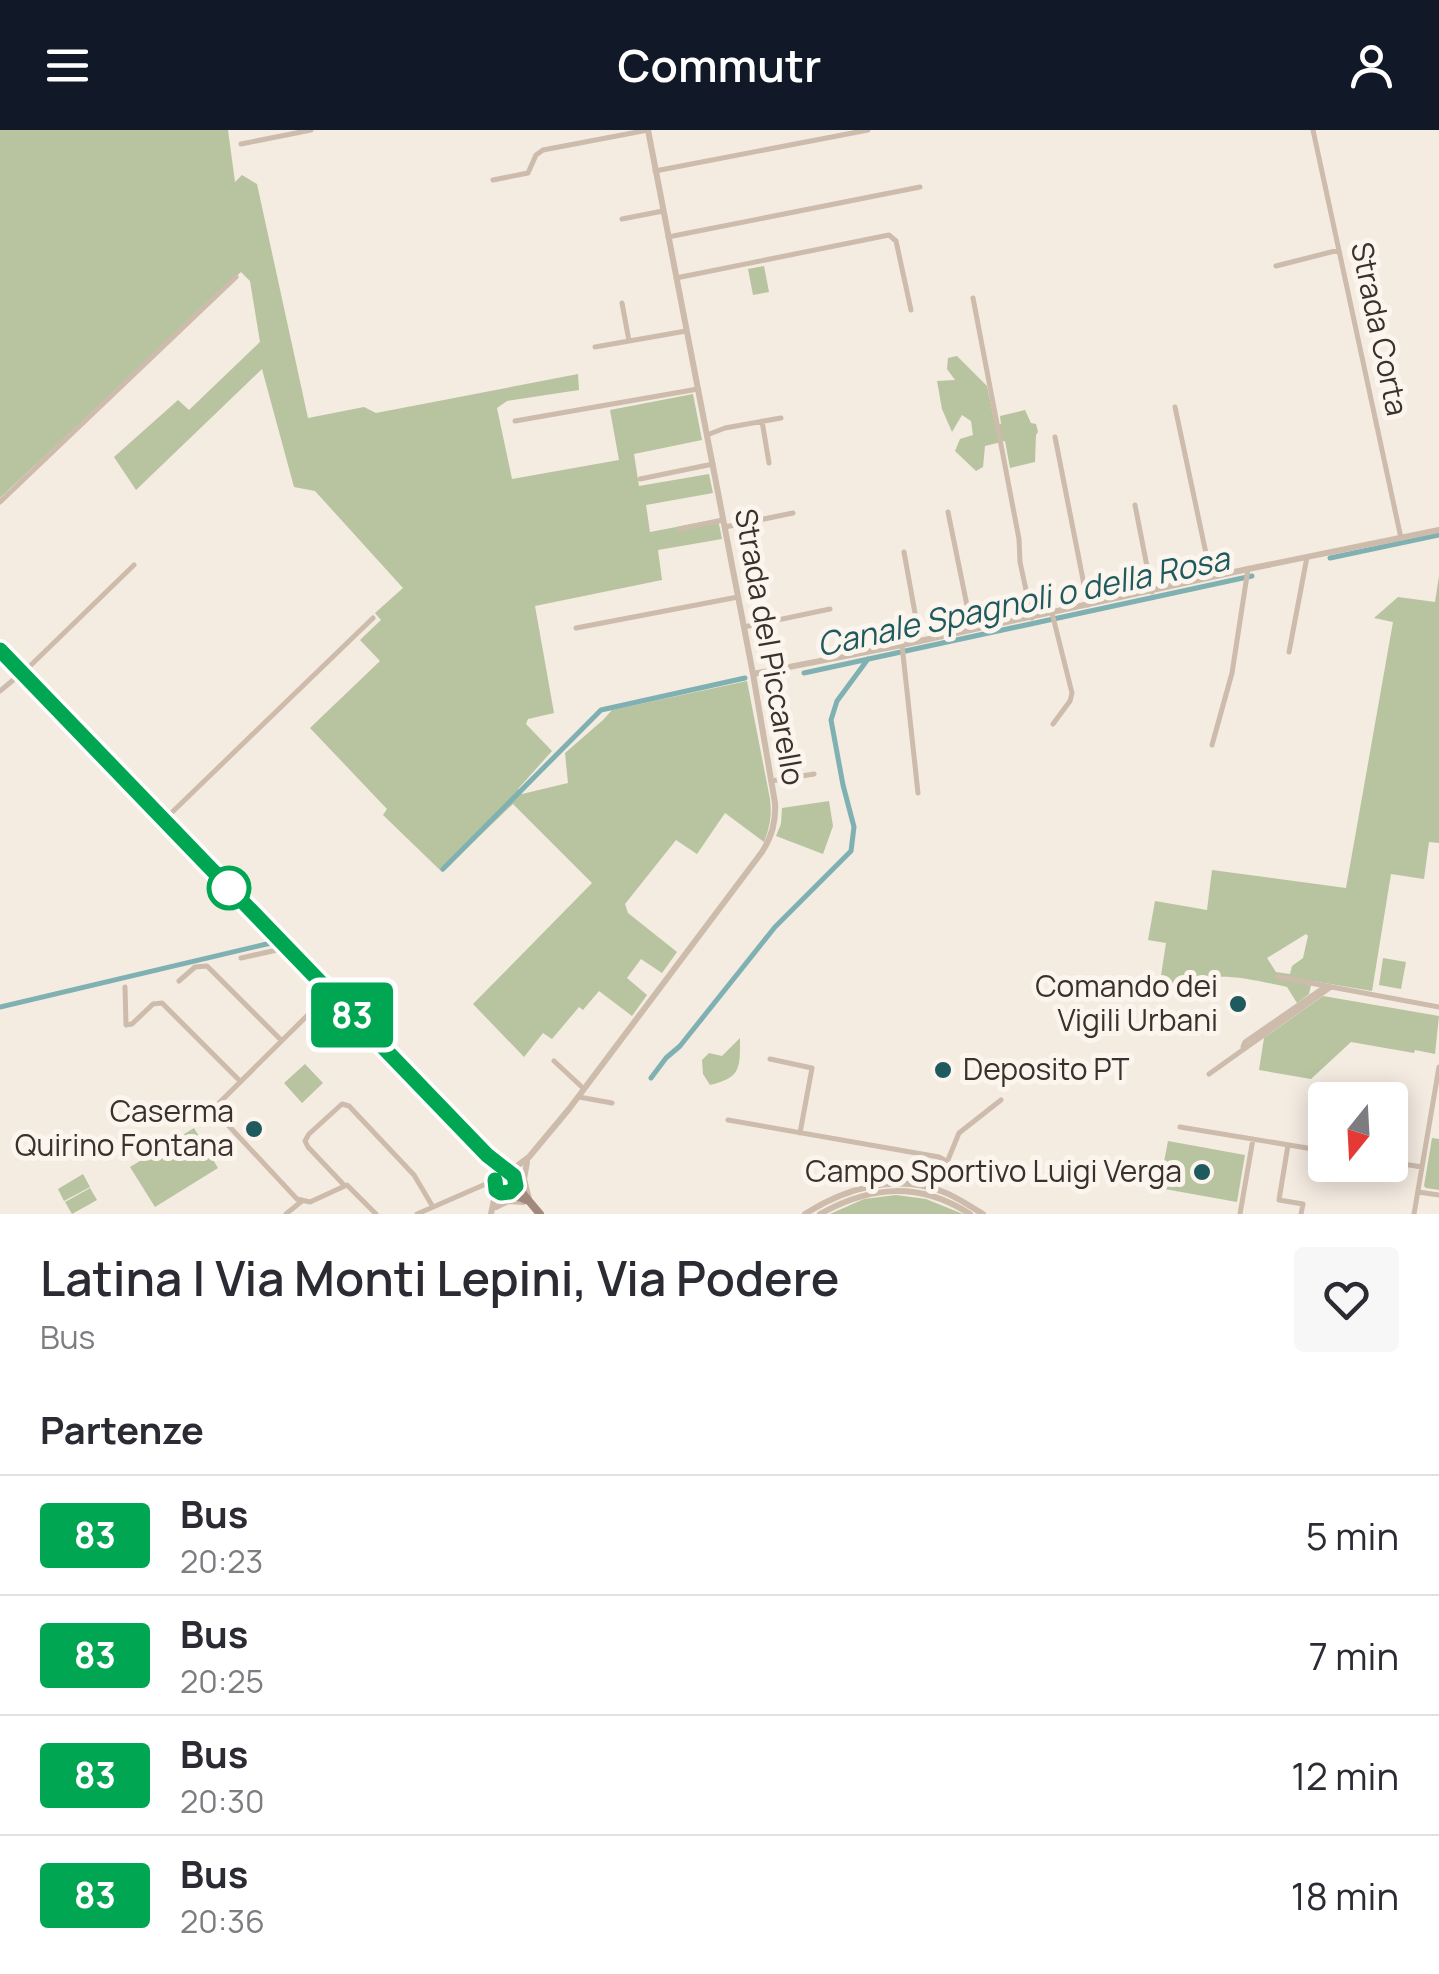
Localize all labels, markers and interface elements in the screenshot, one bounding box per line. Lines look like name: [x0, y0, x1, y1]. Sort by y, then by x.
text: Commutr: [618, 34, 821, 96]
icon: menu: [40, 38, 95, 93]
icon: person: [1344, 38, 1399, 93]
street label: Strada Corta: [1342, 238, 1419, 419]
street label: Strada del Piccarello: [726, 505, 815, 788]
water label: Canale Spagnoli o della Rosa: [813, 535, 1235, 666]
unlabelled marker: [208, 867, 250, 909]
place label: Comando dei Vigili Urbani: [1035, 965, 1218, 1040]
line badge: 83: [307, 982, 397, 1048]
text: 83: [331, 991, 373, 1039]
marker: Comando dei Vigili Urbani: [1227, 993, 1249, 1015]
place label: Deposito PT: [963, 1048, 1130, 1089]
marker: Deposito PT: [932, 1059, 954, 1081]
north arrow: [1308, 1082, 1408, 1182]
map controls: [1308, 1082, 1408, 1182]
place label: Caserma Quirino Fontana: [15, 1090, 234, 1165]
marker: Caserma Quirino Fontana: [243, 1118, 265, 1140]
place label: Campo Sportivo Luigi Verga: [805, 1150, 1182, 1191]
marker: Campo Sportivo Luigi Verga: [1191, 1161, 1213, 1183]
text: Latina | Via Monti Lepini, Via Podere: [40, 1245, 839, 1310]
button: heart: [1294, 1247, 1399, 1352]
text: Bus: [40, 1315, 95, 1359]
text: Partenze: [40, 1403, 204, 1455]
text: Bus: [180, 1487, 248, 1539]
text: 5 min: [1306, 1509, 1399, 1561]
text: 83: [74, 1511, 116, 1559]
text: 20:23: [180, 1539, 263, 1583]
text: Bus: [180, 1607, 248, 1659]
text: 7 min: [1309, 1629, 1399, 1681]
text: 83: [74, 1631, 116, 1679]
text: 20:25: [180, 1659, 264, 1703]
text: Bus: [180, 1727, 248, 1779]
text: 12 min: [1291, 1749, 1399, 1801]
text: 83: [74, 1751, 116, 1799]
text: 20:30: [180, 1779, 265, 1823]
text: Bus: [180, 1847, 248, 1899]
text: 18 min: [1291, 1869, 1399, 1921]
text: 83: [74, 1871, 116, 1919]
text: 20:36: [180, 1899, 265, 1943]

